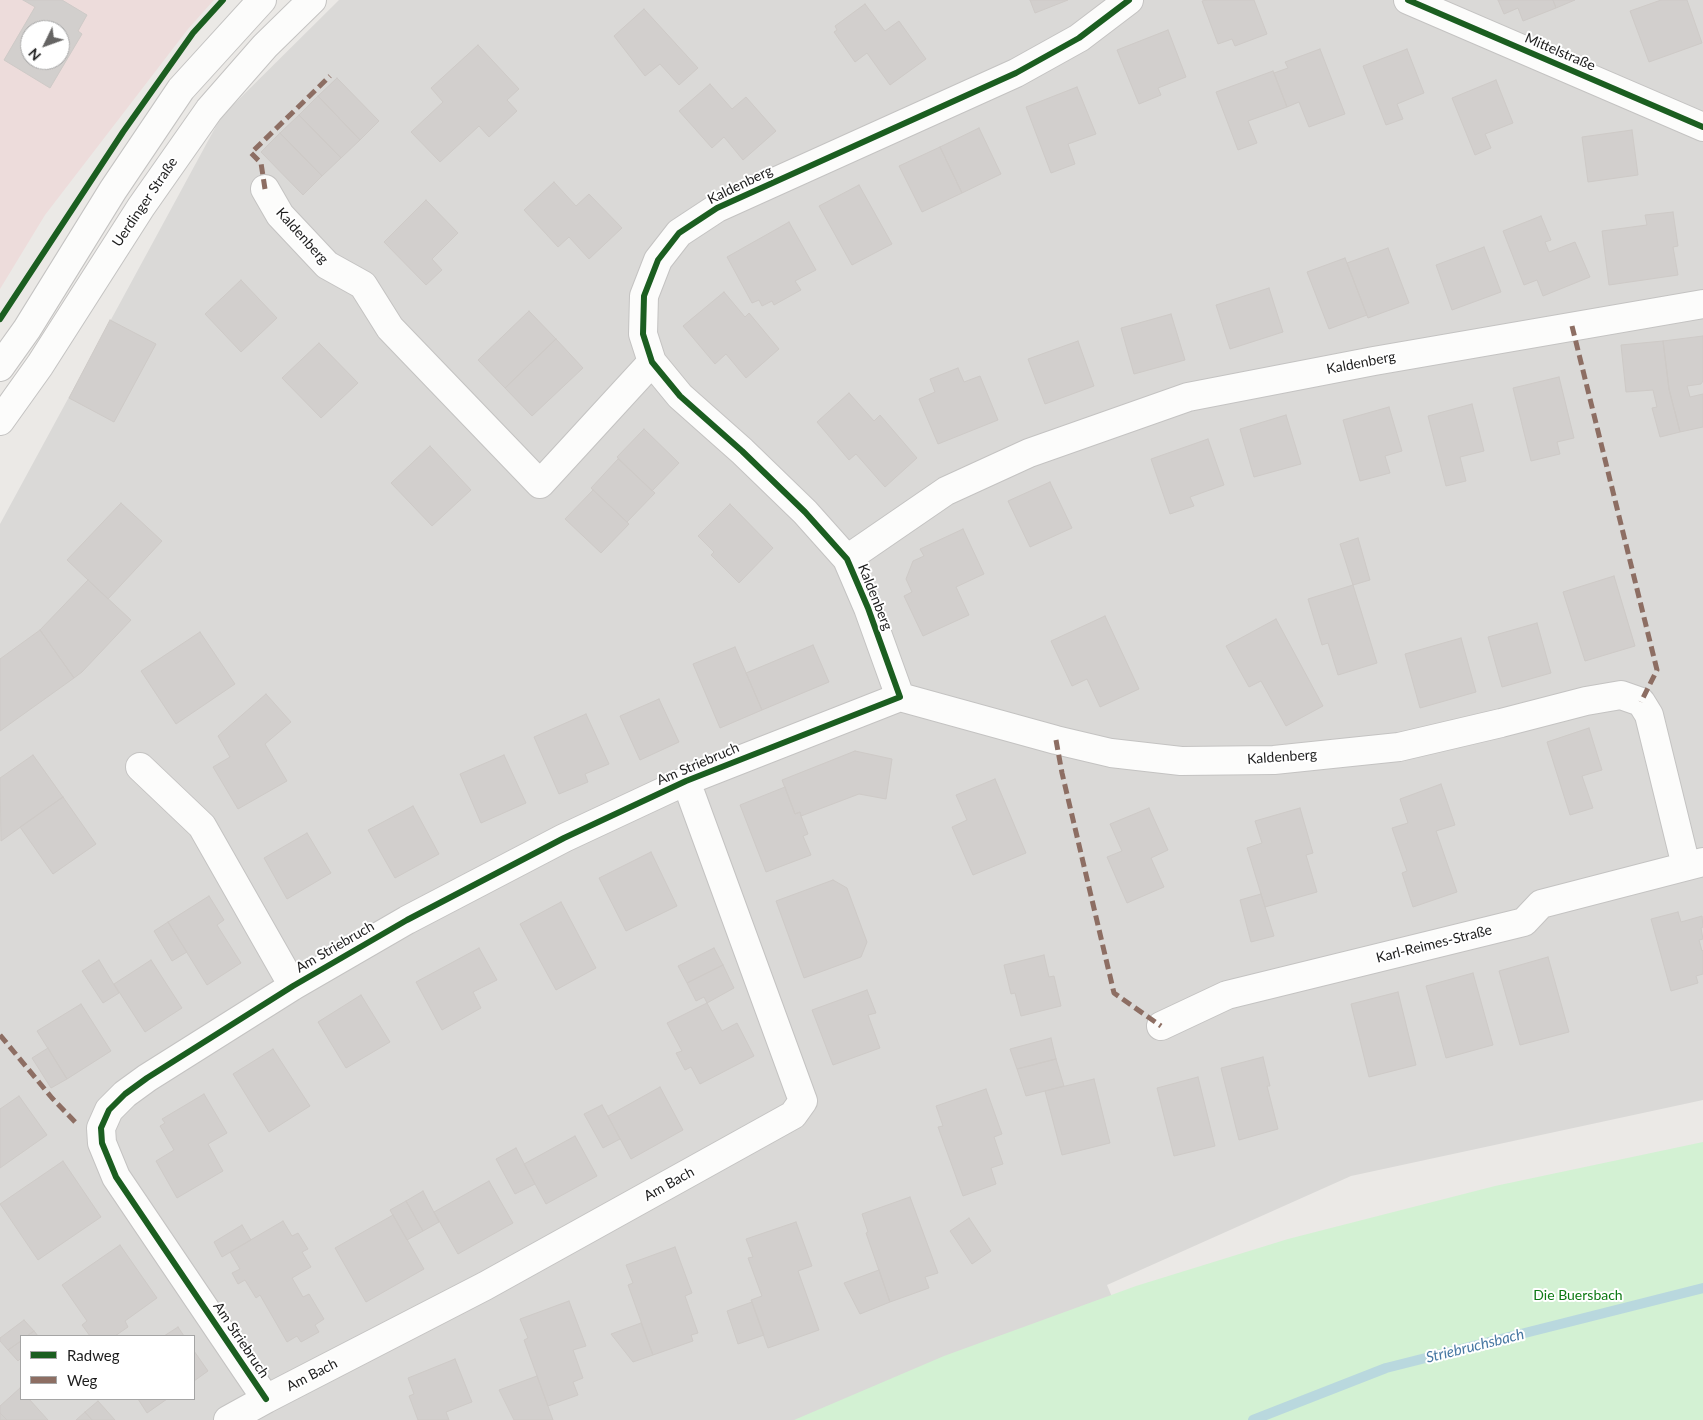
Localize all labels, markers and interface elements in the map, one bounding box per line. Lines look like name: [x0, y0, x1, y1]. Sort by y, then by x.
north arrow: [20, 20, 70, 70]
street label: Mittelstraße: [1522, 30, 1598, 74]
text: N: [24, 45, 44, 64]
street label: Uerdinger Straße: [109, 154, 181, 250]
street label: Kaldenberg: [705, 162, 775, 208]
street label: Kaldenberg: [272, 204, 332, 268]
street label: Kaldenberg: [1325, 348, 1397, 378]
street label: Kaldenberg: [854, 561, 896, 633]
street label: Am Striebruch: [654, 739, 742, 789]
street label: Kaldenberg: [1247, 746, 1317, 768]
street label: Am Striebruch: [293, 918, 377, 976]
street label: Karl-Reimes-Straße: [1374, 921, 1494, 967]
street label: Am Bach: [641, 1163, 697, 1205]
park label: Die Buersbach: [1533, 1287, 1623, 1303]
street label: Am Striebruch: [209, 1299, 273, 1381]
water label: Striebruchsbach: [1424, 1325, 1526, 1367]
legend: [20, 1335, 195, 1400]
text: Radweg: [67, 1346, 120, 1364]
street label: Am Bach: [284, 1355, 340, 1395]
text: Weg: [67, 1371, 97, 1389]

